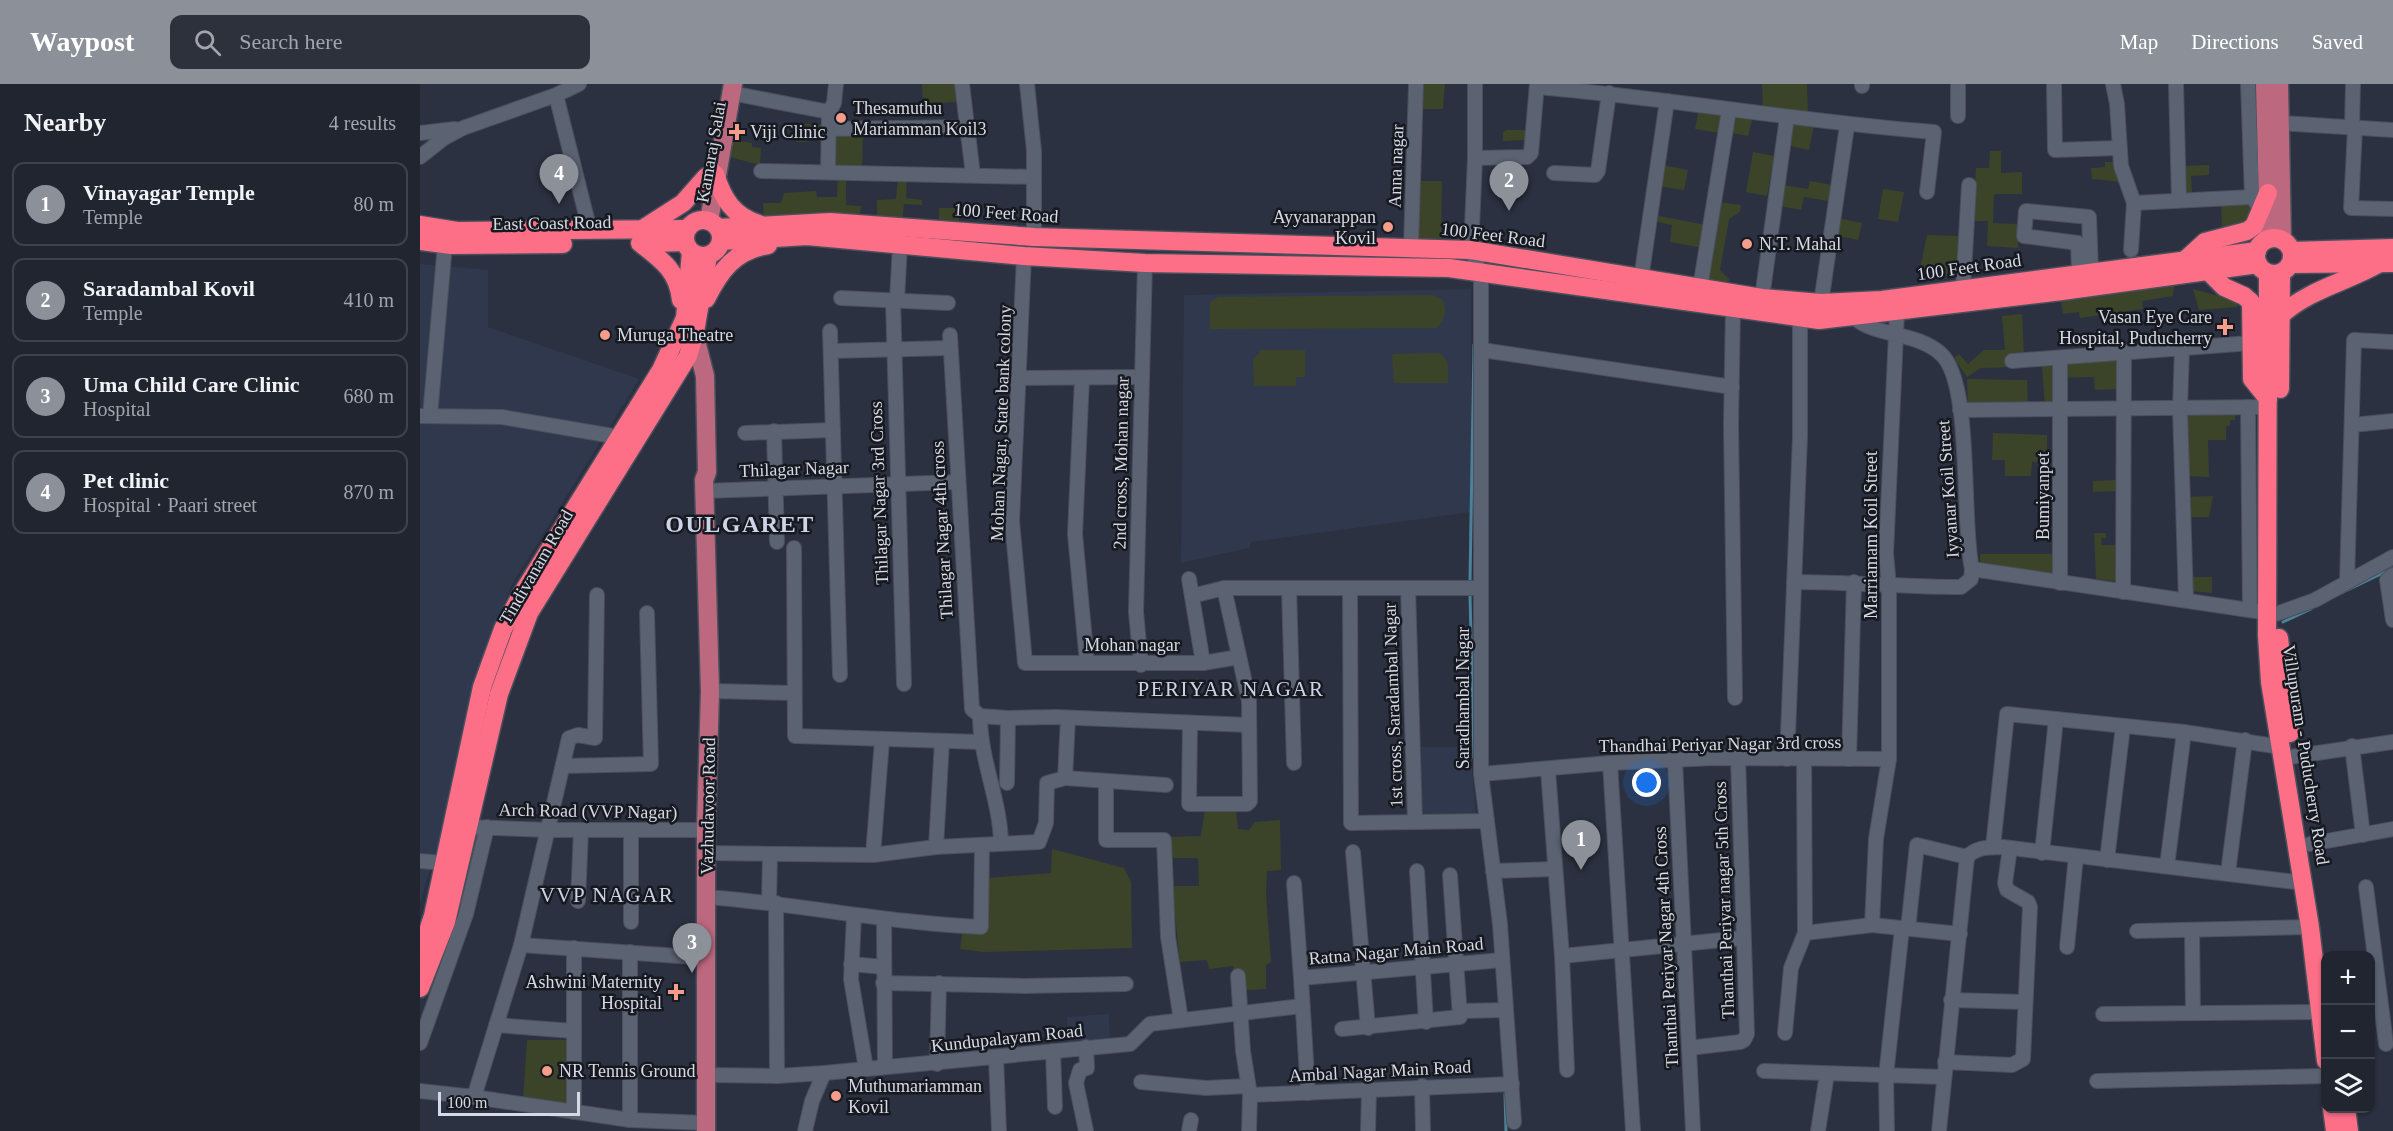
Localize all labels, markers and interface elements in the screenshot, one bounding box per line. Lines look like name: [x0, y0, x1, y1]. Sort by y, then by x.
search box: [170, 15, 590, 69]
text: Waypost: [30, 26, 134, 57]
icon: search: [191, 26, 224, 59]
text: Search here: [239, 29, 342, 54]
text: Map: [2120, 30, 2158, 54]
text: Directions: [2191, 30, 2279, 54]
text: Saved: [2312, 30, 2363, 54]
place label: Thesamuthu Mariamman Koil3: [853, 98, 986, 139]
street label: Kamaraj Salai: [692, 100, 730, 204]
text: Nearby: [24, 108, 106, 137]
marker: Thesamuthu Mariamman Koil3: [834, 111, 848, 125]
text: 4 results: [329, 112, 396, 134]
place label: Viji Clinic: [750, 122, 825, 142]
marker: Viji Clinic: [728, 123, 746, 141]
street label: Anna nagar: [1385, 124, 1407, 208]
pin: 4: [540, 154, 578, 204]
pin: 2: [1490, 162, 1528, 211]
text: Vinayagar Temple: [83, 180, 255, 205]
text: 1: [41, 193, 51, 215]
text: 80 m: [353, 193, 394, 215]
street label: 100 Feet Road: [953, 199, 1059, 227]
text: Temple: [83, 206, 143, 228]
place label: Ayyanarappan Kovil: [1273, 207, 1376, 248]
street label: East Coast Road: [492, 212, 612, 234]
street label: 100 Feet Road: [1440, 219, 1546, 251]
marker: Ayyanarappan Kovil: [1381, 220, 1395, 234]
place label: N.T. Mahal: [1759, 234, 1841, 254]
marker: N.T. Mahal: [1740, 237, 1754, 251]
street label: 100 Feet Road: [1916, 250, 2022, 284]
text: Saradambal Kovil: [83, 276, 255, 301]
text: 2: [41, 289, 51, 311]
text: 410 m: [343, 289, 394, 311]
text: Temple: [83, 302, 143, 324]
street label: Mohan Nagar, State bank colony: [987, 304, 1015, 542]
place label: Vasan Eye Care Hospital, Puducherry: [2059, 307, 2212, 348]
marker: Vasan Eye Care Hospital, Puducherry: [2216, 318, 2234, 336]
place label: Muruga Theatre: [617, 325, 733, 345]
marker: Muruga Theatre: [598, 328, 612, 342]
text: Uma Child Care Clinic: [83, 372, 300, 397]
street label: 2nd cross, Mohan nagar: [1109, 376, 1133, 550]
text: 3: [41, 385, 51, 407]
text: 680 m: [343, 385, 394, 407]
text: Hospital: [83, 398, 151, 420]
street label: Thilagar Nagar 3rd Cross: [866, 401, 892, 585]
street label: Iyyanar Koil Street: [1933, 419, 1963, 559]
street label: Thilagar Nagar 4th cross: [927, 440, 957, 620]
street label: Marriamam Koil Street: [1861, 451, 1881, 619]
street label: Bumiyanpet: [2033, 452, 2053, 540]
street label: Thilagar Nagar: [739, 457, 849, 481]
text: Pet clinic: [83, 468, 169, 493]
text: 4: [41, 481, 51, 503]
text: 870 m: [343, 481, 394, 503]
text: Hospital · Paari street: [83, 494, 257, 516]
street label: Tindivanam Road: [495, 506, 577, 628]
district label: OULGARET: [665, 511, 815, 537]
street label: 1st cross, Saradambal Nagar: [1379, 602, 1407, 808]
street label: Saradhambal Nagar: [1453, 627, 1473, 769]
street label: Mohan nagar: [1084, 635, 1180, 655]
street label: Villupuram - Puducherry Road: [2279, 644, 2333, 866]
district label: PERIYAR NAGAR: [1138, 677, 1324, 701]
street label: Thandhai Periyar Nagar 3rd cross: [1598, 732, 1842, 756]
street label: Vazhudavoor Road: [697, 737, 719, 875]
your location: [1632, 768, 1661, 797]
street label: Thanthai Periyar nagar 5th Cross: [1710, 781, 1738, 1019]
street label: Arch Road (VVP Nagar): [498, 799, 678, 824]
pin: 1: [1562, 820, 1600, 870]
street label: Thanthai Periyar Nagar 4th Cross: [1650, 826, 1682, 1068]
district label: VVP NAGAR: [540, 883, 674, 907]
pin: 3: [672, 924, 712, 973]
street label: Ratna Nagar Main Road: [1308, 933, 1484, 969]
map controls: [2321, 951, 2375, 1113]
button: +: [2321, 951, 2375, 1005]
place label: Ashwini Maternity Hospital: [526, 972, 662, 1013]
marker: Ashwini Maternity Hospital: [667, 983, 685, 1001]
button: −: [2321, 1005, 2375, 1059]
street label: Kundupalayam Road: [930, 1020, 1084, 1056]
street label: Ambal Nagar Main Road: [1288, 1056, 1472, 1086]
button: layers: [2321, 1059, 2375, 1113]
place label: NR Tennis Ground: [559, 1061, 695, 1081]
marker: NR Tennis Ground: [540, 1064, 554, 1078]
place label: Muthumariamman Kovil: [848, 1076, 982, 1117]
scale bar: [438, 1089, 580, 1116]
marker: Muthumariamman Kovil: [829, 1089, 843, 1103]
text: 100 m: [447, 1094, 487, 1111]

